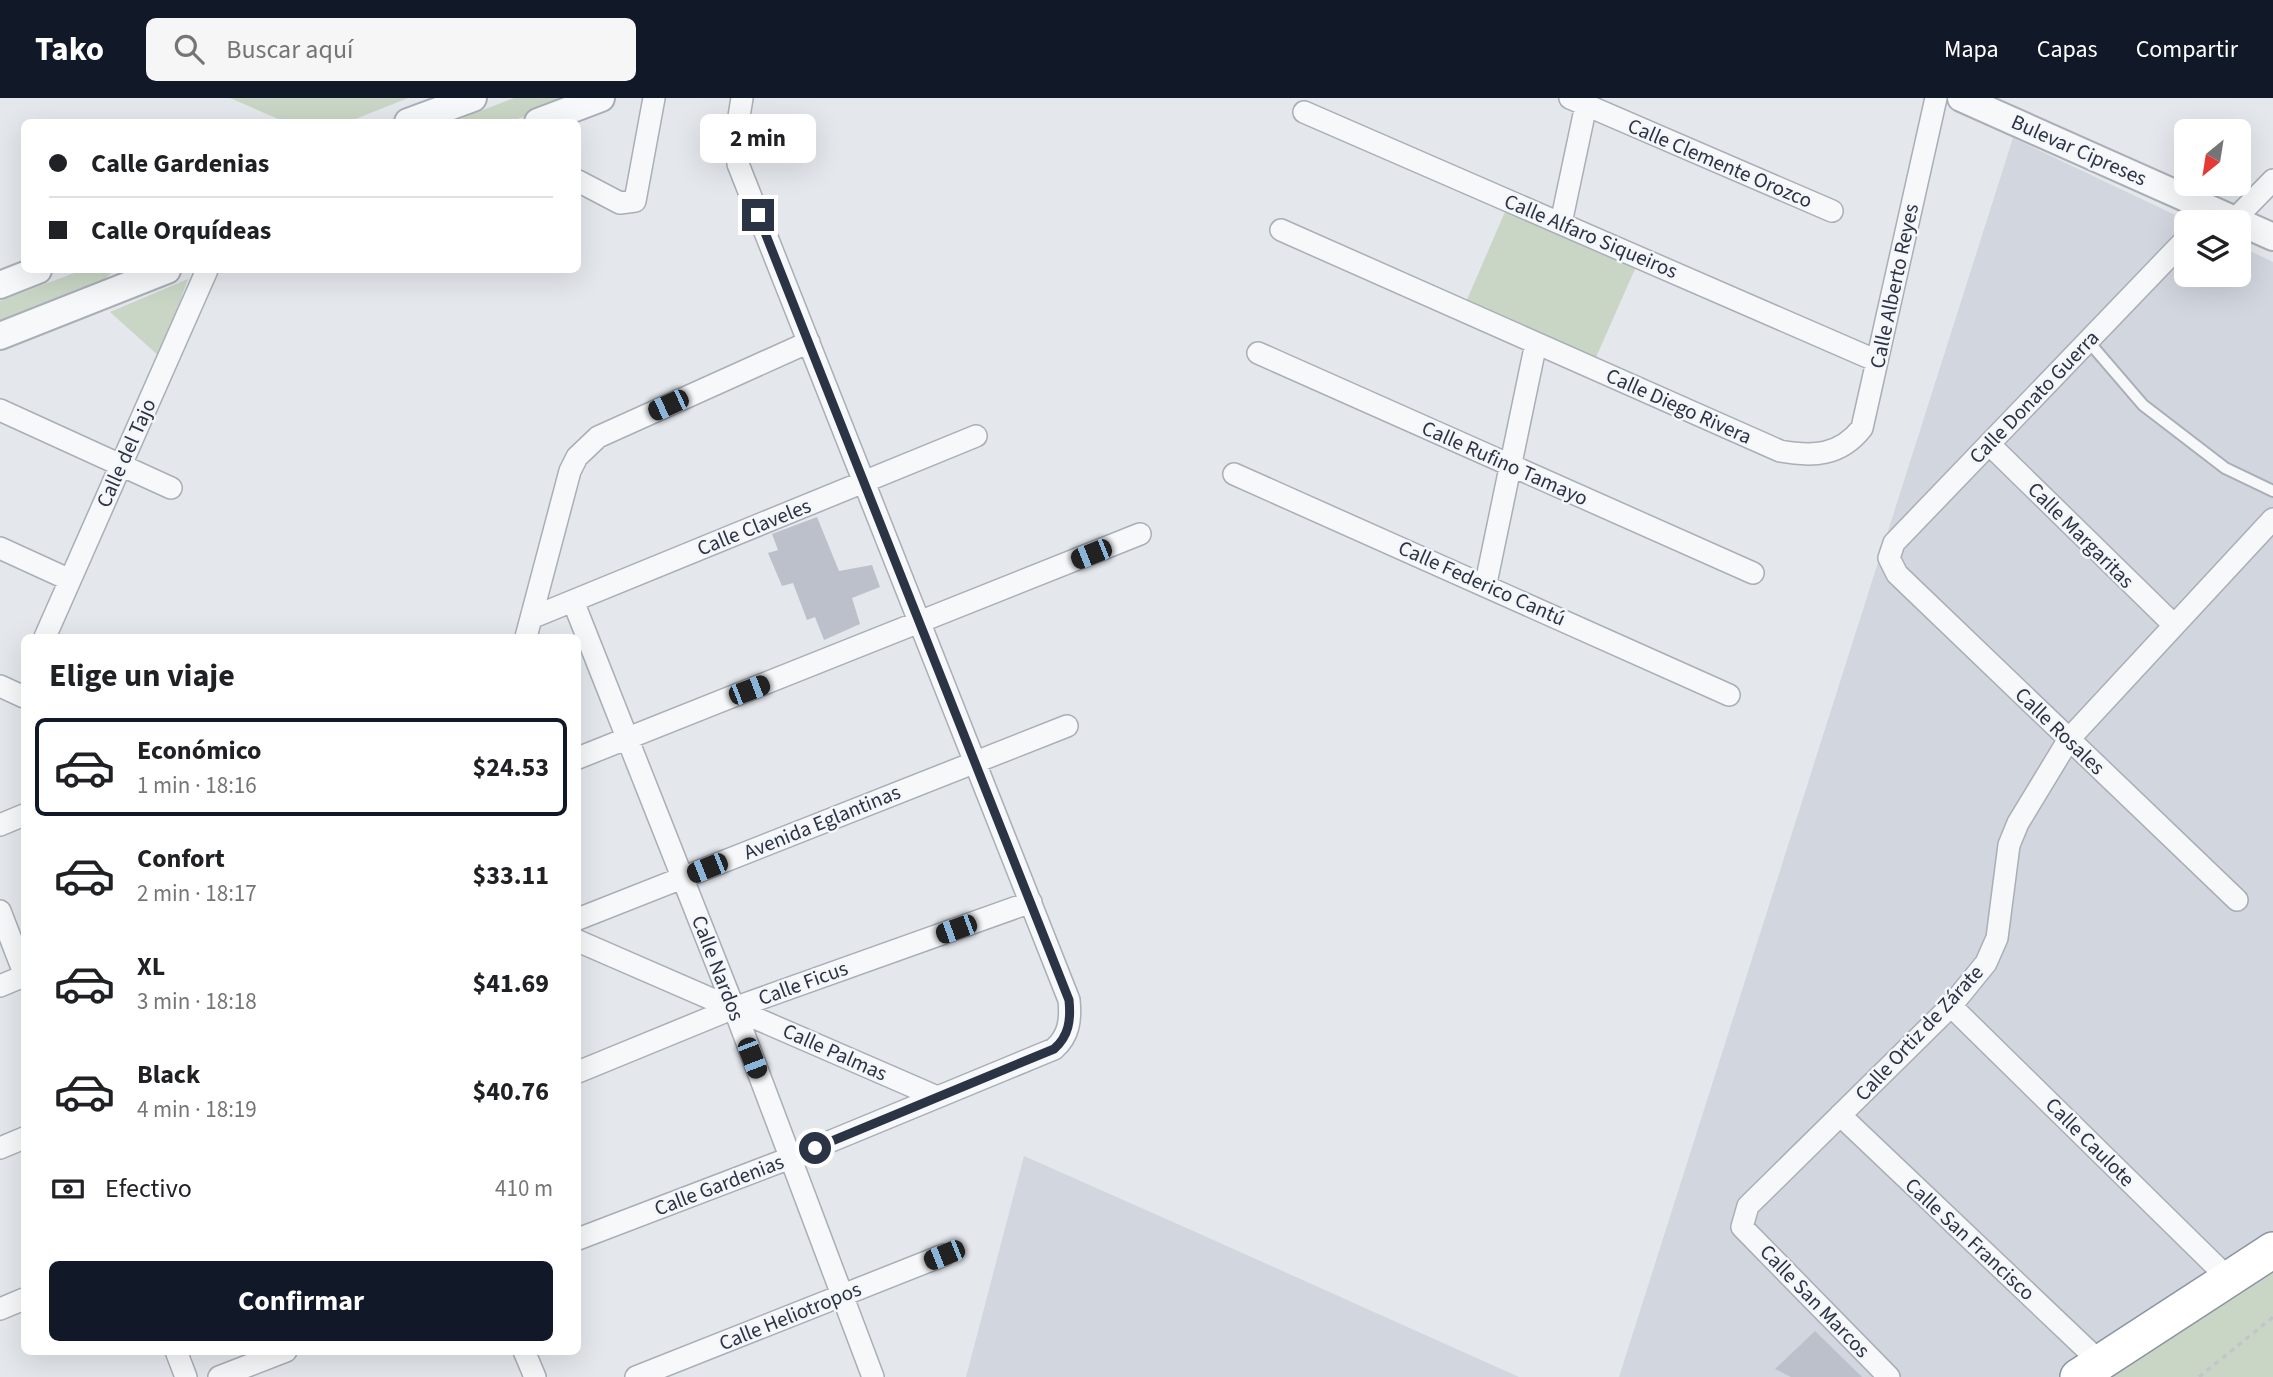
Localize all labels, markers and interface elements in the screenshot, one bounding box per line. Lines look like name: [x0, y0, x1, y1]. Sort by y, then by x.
search box: [146, 18, 636, 81]
text: Tako: [35, 26, 104, 73]
icon: search: [170, 30, 208, 68]
text: Buscar aquí: [226, 31, 353, 68]
text: Mapa: [1944, 32, 1999, 67]
text: Capas: [2037, 32, 2098, 67]
text: Compartir: [2136, 32, 2238, 67]
street label: Bulevar Cipreses: [2006, 107, 2152, 193]
street label: Calle Clemente Orozco: [1623, 111, 1817, 215]
callout: 2 min: [700, 114, 816, 162]
north arrow: [2174, 119, 2250, 196]
map controls: [2174, 119, 2251, 287]
text: 2 min: [730, 122, 786, 155]
text: Calle Gardenias: [91, 145, 269, 182]
street label: Calle Alfaro Siqueiros: [1500, 186, 1683, 286]
route end: [742, 199, 774, 231]
street label: Calle Alberto Reyes: [1862, 201, 1926, 371]
button: layers: [2174, 210, 2251, 287]
text: Calle Orquídeas: [91, 212, 271, 249]
street label: Calle Donato Guerra: [1962, 323, 2106, 471]
street label: Calle Diego Rivera: [1601, 360, 1757, 452]
car: [645, 387, 692, 423]
street label: Calle del Tajo: [89, 394, 163, 512]
street label: Calle Rufino Tamayo: [1417, 413, 1593, 513]
street label: Calle Margaritas: [2021, 475, 2141, 595]
street label: Calle Claveles: [692, 490, 816, 563]
street label: Calle Federico Cantú: [1394, 533, 1570, 633]
car: [1068, 536, 1115, 572]
text: Elige un viaje: [49, 653, 235, 699]
car: [726, 673, 773, 707]
street label: Calle Rosales: [2008, 680, 2112, 782]
text: Económico: [137, 732, 262, 769]
icon: car: [53, 736, 116, 799]
text: $24.53: [473, 749, 549, 786]
text: 1 min · 18:16: [137, 769, 257, 802]
street label: Avenida Eglantinas: [739, 777, 905, 867]
text: Confort: [137, 840, 225, 877]
icon: car: [53, 844, 116, 907]
car: [684, 850, 731, 886]
text: $33.11: [473, 857, 549, 894]
text: 2 min · 18:17: [137, 877, 257, 910]
street label: Calle Nardos: [684, 911, 752, 1025]
car: [933, 912, 980, 946]
text: XL: [137, 948, 165, 985]
icon: car: [53, 952, 116, 1015]
street label: Calle Ficus: [754, 953, 852, 1013]
street label: Calle Ortiz de Zárate: [1848, 958, 1990, 1108]
text: $41.69: [473, 965, 549, 1002]
text: 3 min · 18:18: [137, 985, 257, 1018]
street label: Calle Palmas: [778, 1016, 892, 1088]
car: [735, 1035, 770, 1081]
text: Black: [137, 1056, 200, 1093]
icon: car: [53, 1060, 116, 1123]
text: $40.76: [473, 1073, 549, 1110]
street label: Calle Caulote: [2039, 1091, 2141, 1193]
text: 4 min · 18:19: [137, 1093, 257, 1126]
route start: [799, 1132, 831, 1164]
street label: Calle Gardenias: [650, 1146, 788, 1223]
icon: cash: [49, 1170, 87, 1208]
text: Efectivo: [105, 1170, 192, 1207]
street label: Calle San Francisco: [1898, 1171, 2042, 1307]
text: 410 m: [495, 1172, 553, 1205]
car: [921, 1237, 968, 1273]
street label: Calle San Marcos: [1753, 1237, 1877, 1365]
button: Confirmar: [49, 1261, 553, 1341]
street label: Calle Heliotropos: [714, 1274, 866, 1358]

